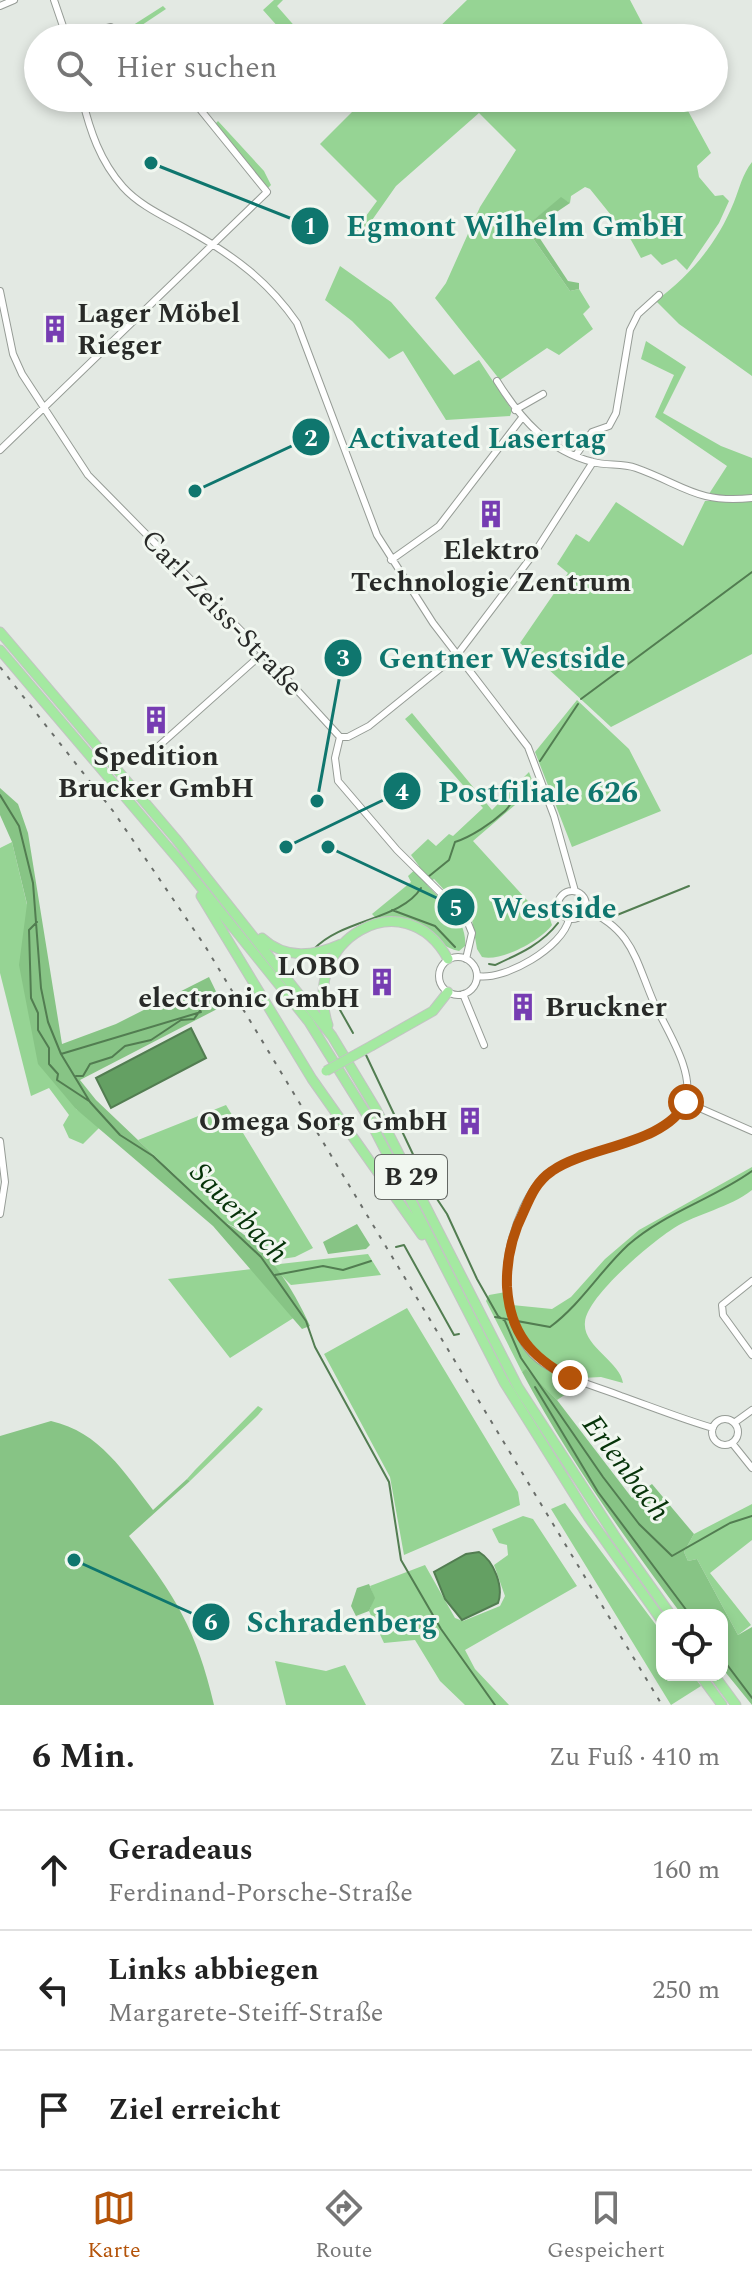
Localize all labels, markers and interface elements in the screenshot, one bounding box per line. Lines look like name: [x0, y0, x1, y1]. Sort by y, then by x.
search box: [24, 24, 728, 112]
text: Hier suchen: [116, 45, 277, 91]
icon: search: [52, 46, 96, 90]
callout: Egmont Wilhelm GmbH: [290, 199, 700, 253]
text: Egmont Wilhelm GmbH: [346, 204, 684, 250]
text: 1: [303, 209, 317, 245]
place label: Lager Möbel Rieger: [77, 292, 240, 367]
building icon: Lager Möbel Rieger: [40, 314, 70, 344]
callout: Activated Lasertag: [291, 410, 622, 464]
text: Activated Lasertag: [347, 416, 607, 462]
text: 2: [304, 421, 318, 457]
building icon: Elektro Technologie Zentrum: [476, 499, 506, 529]
street label: Carl-Zeiss-Straße: [131, 519, 313, 707]
place label: Elektro Technologie Zentrum: [351, 529, 631, 604]
callout: Gentner Westside: [323, 631, 642, 685]
text: Gentner Westside: [378, 636, 626, 682]
text: 3: [336, 641, 350, 677]
building icon: Spedition Brucker GmbH: [141, 705, 171, 735]
place label: Spedition Brucker GmbH: [58, 735, 254, 810]
callout: Postfiliale 626: [382, 764, 654, 818]
text: Postfiliale 626: [438, 770, 638, 816]
text: 4: [395, 775, 409, 811]
callout: Westside: [436, 880, 633, 934]
text: Westside: [491, 886, 617, 932]
text: 5: [449, 891, 463, 927]
place label: LOBO electronic GmbH: [138, 945, 360, 1020]
building icon: LOBO electronic GmbH: [367, 967, 397, 997]
place label: Bruckner: [545, 986, 667, 1029]
building icon: Bruckner: [508, 992, 538, 1022]
route start: [668, 1084, 704, 1120]
place label: Omega Sorg GmbH: [199, 1100, 448, 1143]
building icon: Omega Sorg GmbH: [455, 1106, 485, 1136]
water label: Sauerbach: [179, 1152, 299, 1274]
road number: B 29: [375, 1155, 447, 1199]
route end: [552, 1360, 588, 1396]
water label: Erlenbach: [570, 1405, 682, 1531]
callout: Schradenberg: [191, 1595, 454, 1649]
text: Schradenberg: [246, 1600, 438, 1646]
text: 6: [204, 1605, 218, 1641]
map controls: [656, 1609, 728, 1681]
button: locate: [656, 1609, 728, 1681]
text: 6 Min.: [32, 1731, 135, 1783]
text: Zu Fuß · 410 m: [549, 1737, 720, 1777]
text: Geradeaus: [108, 1827, 253, 1873]
icon: ahead: [32, 1848, 76, 1892]
text: 160 m: [652, 1850, 720, 1890]
text: Ferdinand-Porsche-Straße: [108, 1873, 413, 1913]
text: Links abbiegen: [108, 1947, 319, 1993]
icon: left: [32, 1968, 76, 2012]
text: 250 m: [652, 1970, 720, 2010]
text: Margarete-Steiff-Straße: [108, 1993, 383, 2033]
text: Ziel erreicht: [108, 2087, 281, 2133]
icon: arrive: [32, 2088, 76, 2132]
tab: Karte: [87, 2186, 141, 2267]
tab: Route: [315, 2186, 372, 2267]
tab: Gespeichert: [547, 2186, 665, 2267]

